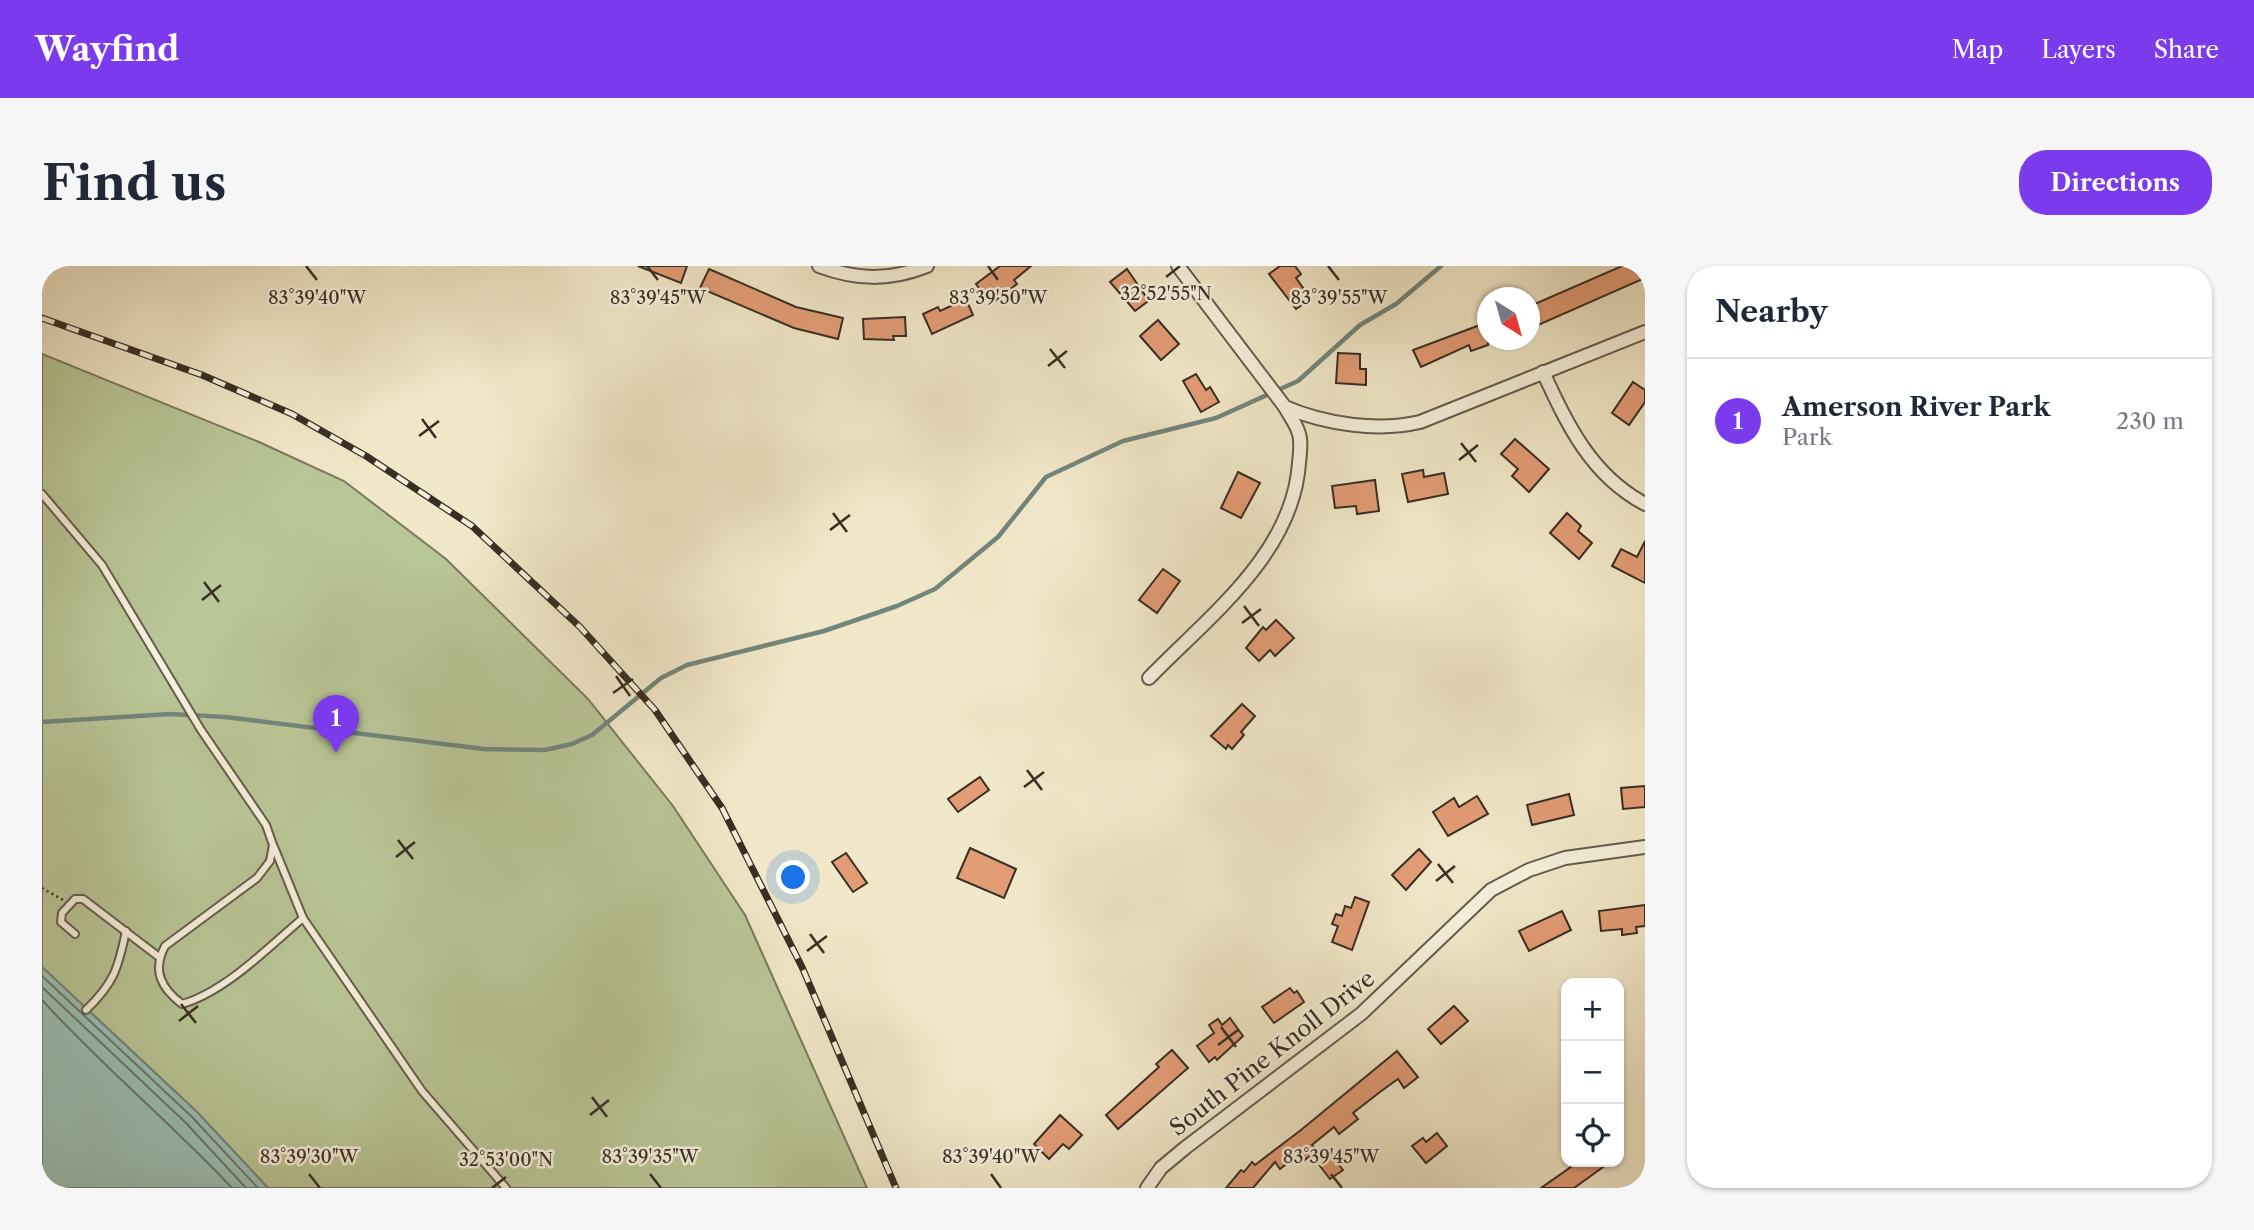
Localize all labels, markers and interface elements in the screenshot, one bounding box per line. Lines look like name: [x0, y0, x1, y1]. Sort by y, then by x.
text: Wayfind: [35, 29, 179, 70]
text: Map: [1952, 35, 2003, 64]
text: Layers: [2041, 35, 2116, 64]
text: Share: [2154, 35, 2219, 64]
button: Directions: [2019, 150, 2212, 215]
text: Find us: [42, 152, 226, 213]
text: 32°52'55"N: [1120, 283, 1212, 305]
text: 83°39'40"W: [268, 287, 367, 309]
text: 83°39'45"W: [610, 287, 708, 309]
text: 83°39'50"W: [949, 287, 1048, 309]
text: 83°39'55"W: [1291, 287, 1389, 309]
north arrow: [1477, 287, 1540, 350]
text: Nearby: [1715, 293, 1828, 330]
text: Amerson River Park: [1782, 391, 2050, 423]
text: 1: [1733, 407, 1743, 435]
text: 230 m: [2116, 407, 2184, 435]
text: Park: [1782, 423, 1832, 451]
pin: 1: [313, 695, 359, 753]
your location: [776, 860, 810, 894]
street label: South Pine Knoll Drive: [1164, 964, 1380, 1142]
map controls: [1561, 978, 1624, 1167]
button: +: [1561, 978, 1624, 1041]
button: −: [1561, 1041, 1624, 1104]
button: locate: [1561, 1104, 1624, 1167]
text: 83°39'30"W: [260, 1146, 360, 1168]
text: 83°39'35"W: [602, 1146, 700, 1168]
text: 83°39'40"W: [942, 1146, 1041, 1168]
text: 83°39'45"W: [1283, 1146, 1381, 1168]
text: 32°53'00"N: [459, 1149, 553, 1171]

